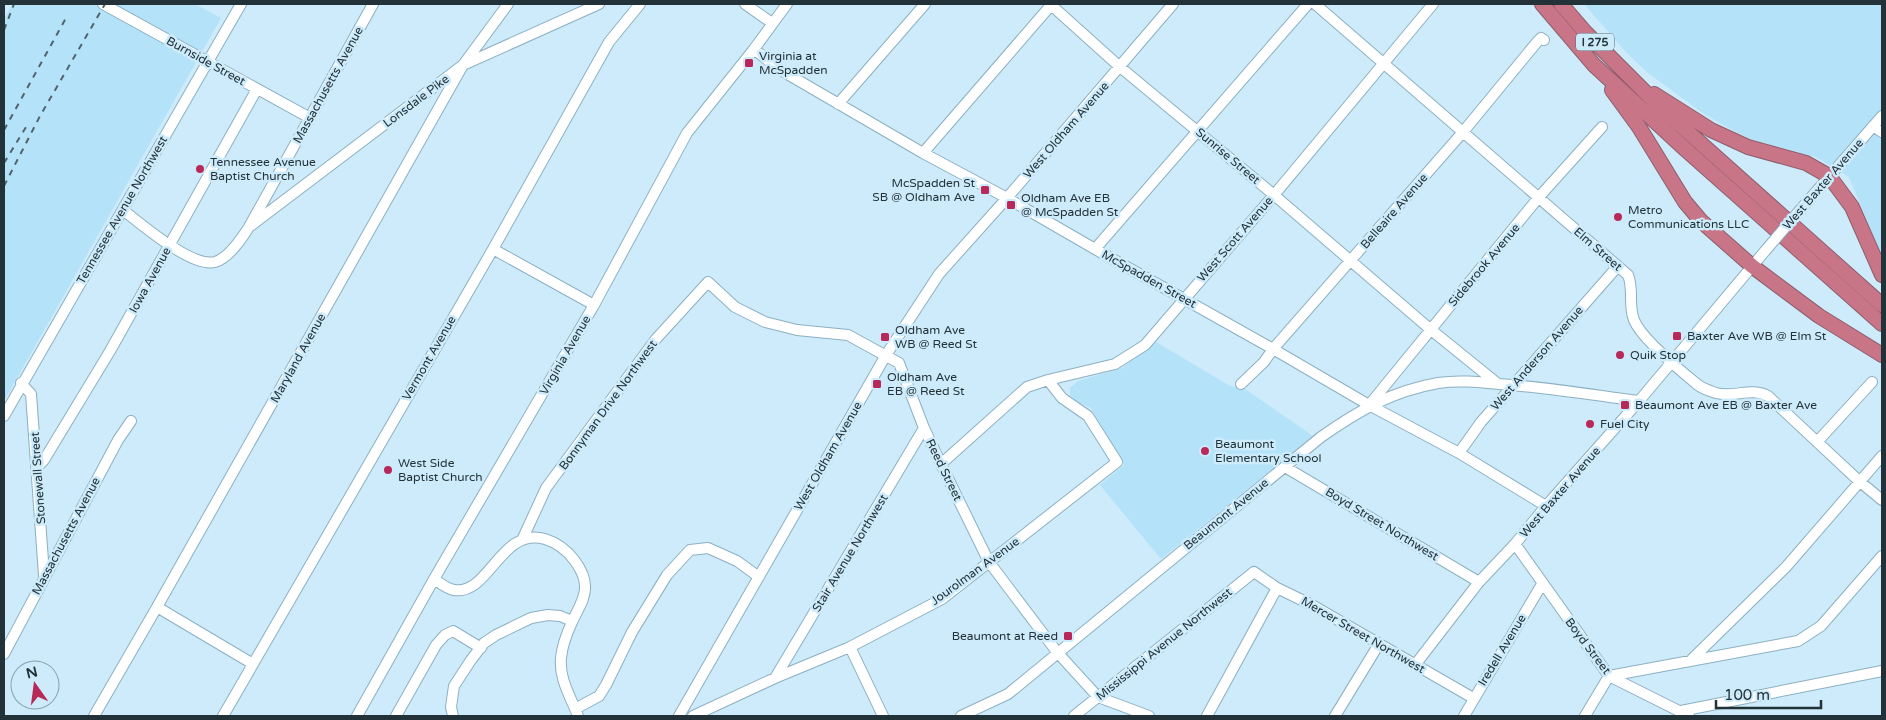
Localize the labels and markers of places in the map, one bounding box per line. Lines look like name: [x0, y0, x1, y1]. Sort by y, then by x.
place label: Virginia at McSpadden: [759, 49, 828, 77]
marker: Virginia at McSpadden: [743, 57, 755, 69]
place label: Tennessee Avenue Baptist Church: [210, 155, 316, 183]
marker: Tennessee Avenue Baptist Church: [194, 163, 206, 175]
place label: McSpadden St SB @ Oldham Ave: [872, 176, 975, 204]
marker: McSpadden St SB @ Oldham Ave: [979, 184, 991, 196]
place label: Oldham Ave EB @ McSpadden St: [1021, 191, 1119, 219]
marker: Oldham Ave EB @ McSpadden St: [1005, 199, 1017, 211]
place label: Metro Communications LLC: [1628, 203, 1749, 231]
marker: Metro Communications LLC: [1612, 211, 1624, 223]
place label: Oldham Ave WB @ Reed St: [895, 323, 977, 351]
place label: Baxter Ave WB @ Elm St: [1687, 329, 1827, 343]
marker: Baxter Ave WB @ Elm St: [1671, 330, 1683, 342]
marker: Oldham Ave WB @ Reed St: [879, 331, 891, 343]
place label: Quik Stop: [1630, 348, 1686, 362]
marker: Quik Stop: [1614, 349, 1626, 361]
place label: Oldham Ave EB @ Reed St: [887, 370, 965, 398]
marker: Oldham Ave EB @ Reed St: [871, 378, 883, 390]
place label: Beaumont Ave EB @ Baxter Ave: [1635, 398, 1817, 412]
marker: Beaumont Ave EB @ Baxter Ave: [1619, 399, 1631, 411]
place label: Fuel City: [1600, 417, 1650, 431]
marker: Fuel City: [1584, 418, 1596, 430]
place label: Beaumont Elementary School: [1215, 437, 1322, 465]
marker: Beaumont Elementary School: [1199, 445, 1211, 457]
place label: West Side Baptist Church: [398, 456, 483, 484]
marker: West Side Baptist Church: [382, 464, 394, 476]
place label: Beaumont at Reed: [952, 629, 1058, 643]
marker: Beaumont at Reed: [1062, 630, 1074, 642]

